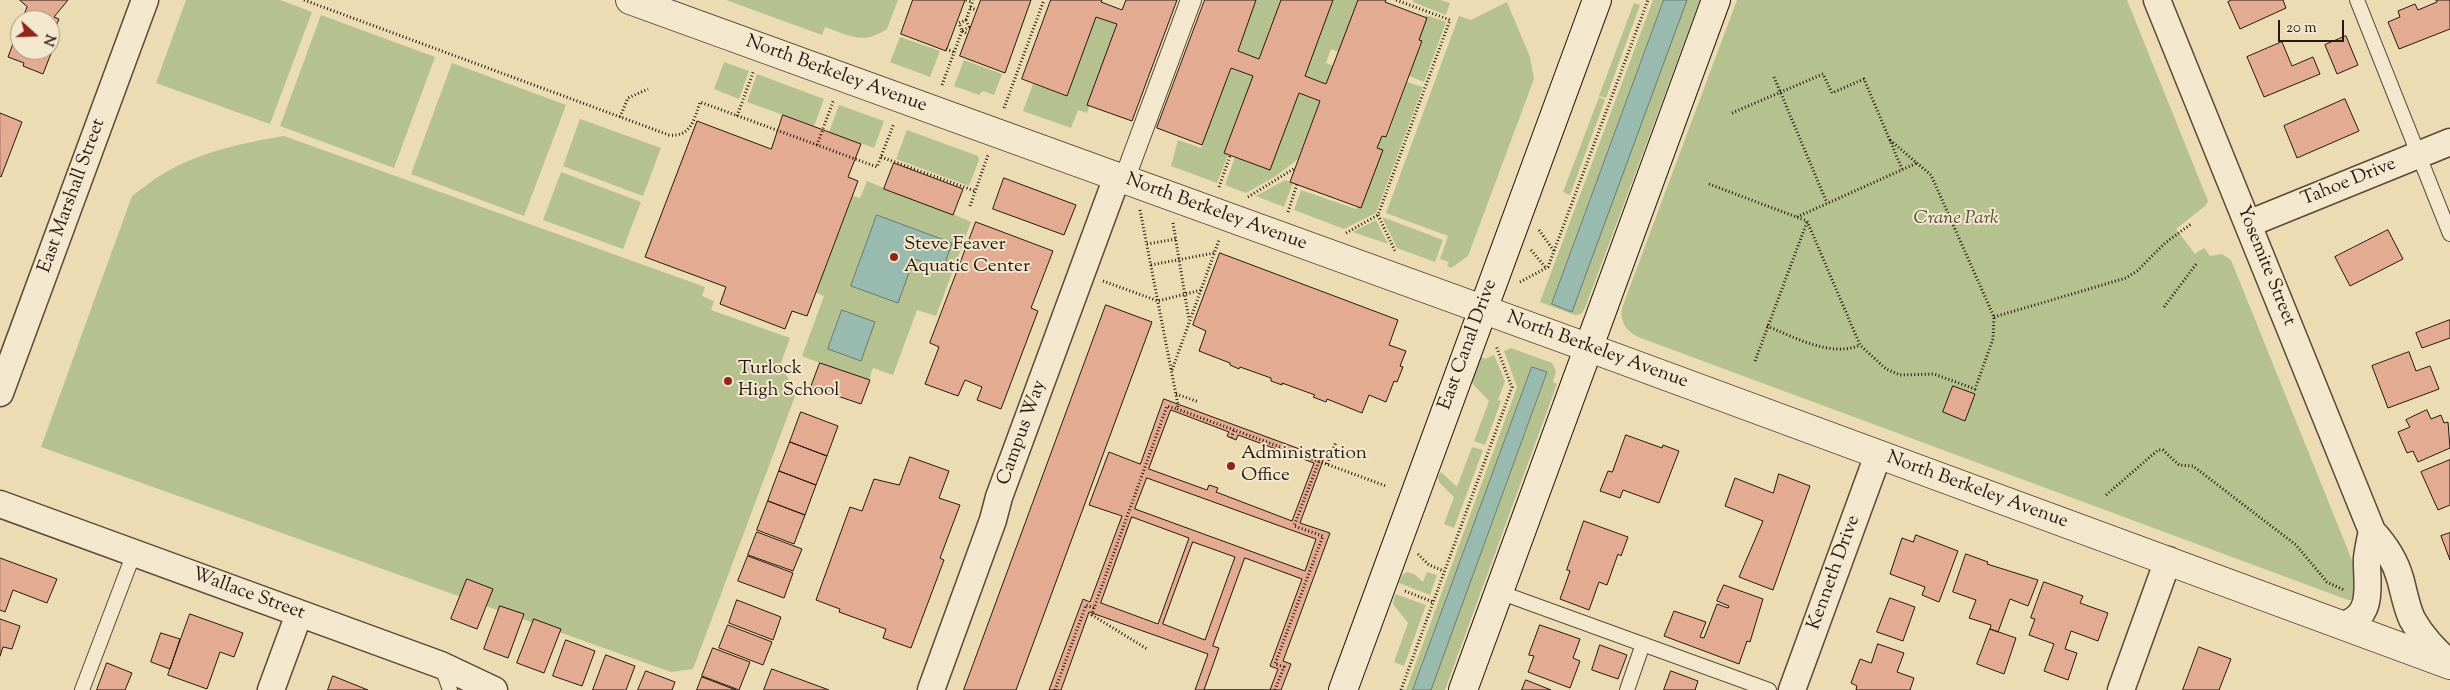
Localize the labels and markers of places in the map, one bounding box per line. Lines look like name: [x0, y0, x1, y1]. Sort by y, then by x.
place label: Steve Feaver Aquatic Center: [904, 235, 1030, 279]
marker: Steve Feaver Aquatic Center: [888, 251, 900, 263]
place label: Turlock High School: [738, 359, 840, 403]
marker: Turlock High School: [722, 375, 734, 387]
place label: Administration Office: [1241, 444, 1367, 488]
marker: Administration Office: [1225, 460, 1237, 472]

